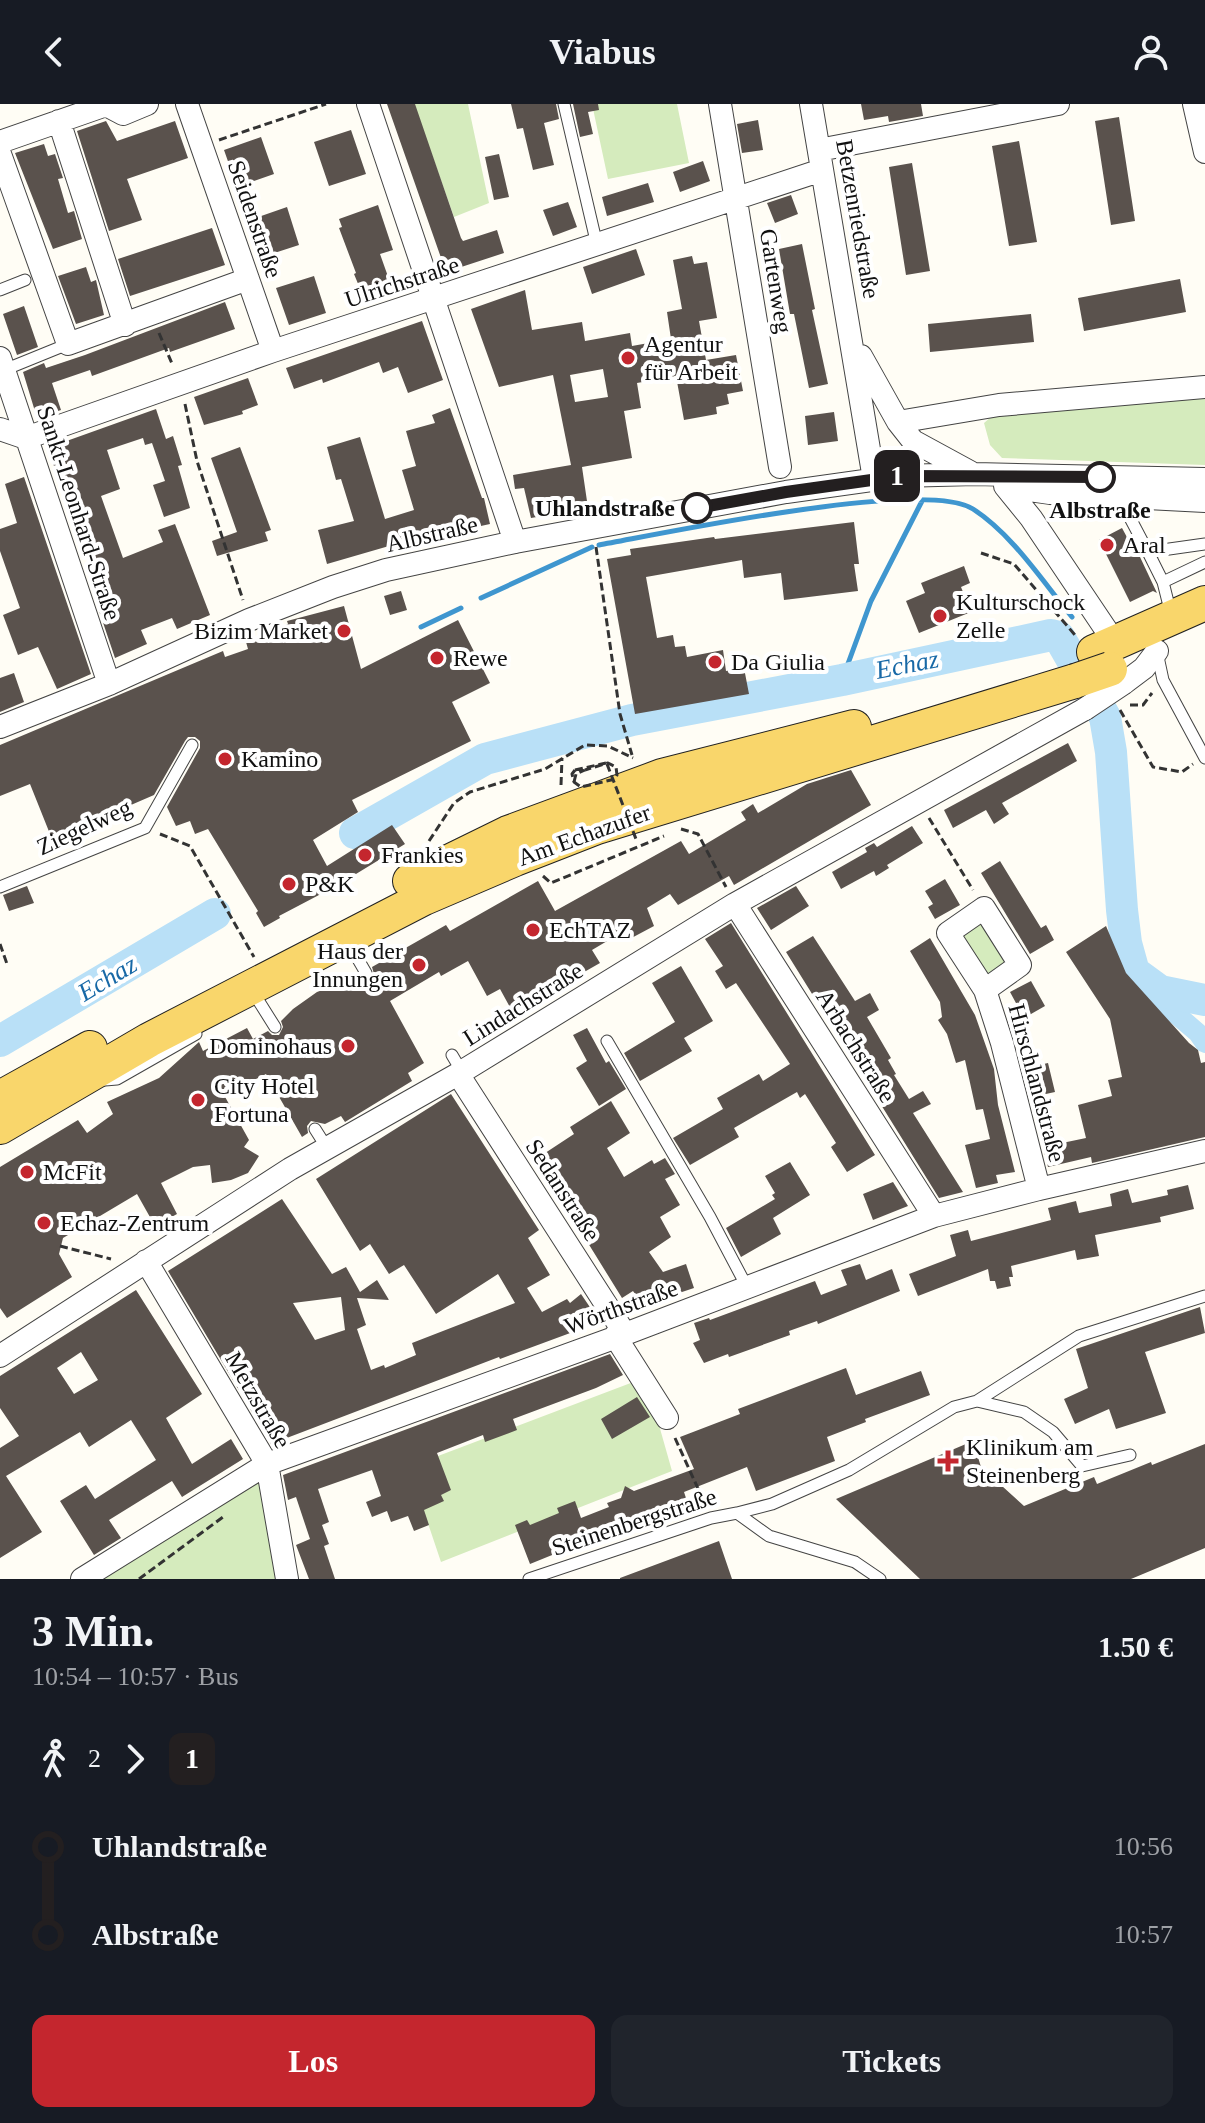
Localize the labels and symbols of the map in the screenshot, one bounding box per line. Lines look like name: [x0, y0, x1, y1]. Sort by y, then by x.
street label: Betzenriedstraße: [831, 137, 885, 301]
street label: Seidenstraße: [223, 157, 287, 281]
street label: Gartenweg: [755, 227, 797, 335]
street label: Ulrichstraße: [342, 251, 462, 313]
place label: Agentur für Arbeit: [644, 331, 738, 385]
marker: Agentur für Arbeit: [619, 349, 637, 367]
street label: Sankt-Leonhard-Straße: [32, 403, 126, 623]
line badge: 1: [871, 450, 923, 502]
marker: Albstraße: [1085, 462, 1115, 492]
marker: Uhlandstraße: [682, 493, 712, 523]
place label: Uhlandstraße: [535, 495, 675, 521]
place label: Albstraße: [1049, 497, 1151, 523]
street label: Albstraße: [384, 511, 480, 557]
place label: Aral: [1123, 532, 1166, 558]
marker: Aral: [1098, 536, 1116, 554]
place label: Kulturschock Zelle: [956, 589, 1085, 643]
marker: Kulturschock Zelle: [931, 607, 949, 625]
place label: Bizim Market: [194, 618, 328, 644]
marker: Bizim Market: [335, 622, 353, 640]
water label: Echaz: [872, 644, 941, 685]
place label: Rewe: [453, 645, 508, 671]
marker: Rewe: [428, 649, 446, 667]
place label: Da Giulia: [731, 649, 825, 675]
marker: Da Giulia: [706, 653, 724, 671]
place label: Kamino: [241, 746, 318, 772]
marker: Kamino: [216, 750, 234, 768]
street label: Ziegelweg: [33, 794, 135, 860]
street label: Am Echazufer: [514, 799, 654, 871]
place label: Frankies: [381, 842, 464, 868]
marker: Frankies: [356, 846, 374, 864]
place label: P&K: [305, 871, 355, 897]
marker: P&K: [280, 875, 298, 893]
place label: EchTAZ: [549, 917, 631, 943]
marker: EchTAZ: [524, 921, 542, 939]
place label: Haus der Innungen: [312, 938, 403, 992]
water label: Echaz: [72, 950, 142, 1008]
marker: Haus der Innungen: [410, 956, 428, 974]
street label: Lindachstraße: [458, 957, 588, 1051]
street label: Arbachstraße: [811, 985, 901, 1107]
street label: Hirschlandstraße: [1003, 1001, 1071, 1165]
place label: Dominohaus: [209, 1033, 332, 1059]
marker: Dominohaus: [339, 1037, 357, 1055]
place label: City Hotel Fortuna: [214, 1073, 315, 1127]
marker: City Hotel Fortuna: [189, 1091, 207, 1109]
street label: Sedanstraße: [521, 1134, 605, 1246]
place label: McFit: [43, 1159, 102, 1185]
marker: McFit: [18, 1163, 36, 1181]
place label: Echaz-Zentrum: [60, 1210, 210, 1236]
marker: Echaz-Zentrum: [35, 1214, 53, 1232]
street label: Wörthstraße: [561, 1274, 681, 1340]
street label: Metzstraße: [220, 1347, 296, 1453]
place label: Klinikum am Steinenberg: [966, 1434, 1094, 1488]
marker: Klinikum am Steinenberg: [937, 1450, 959, 1472]
street label: Steinenbergstraße: [548, 1483, 720, 1561]

